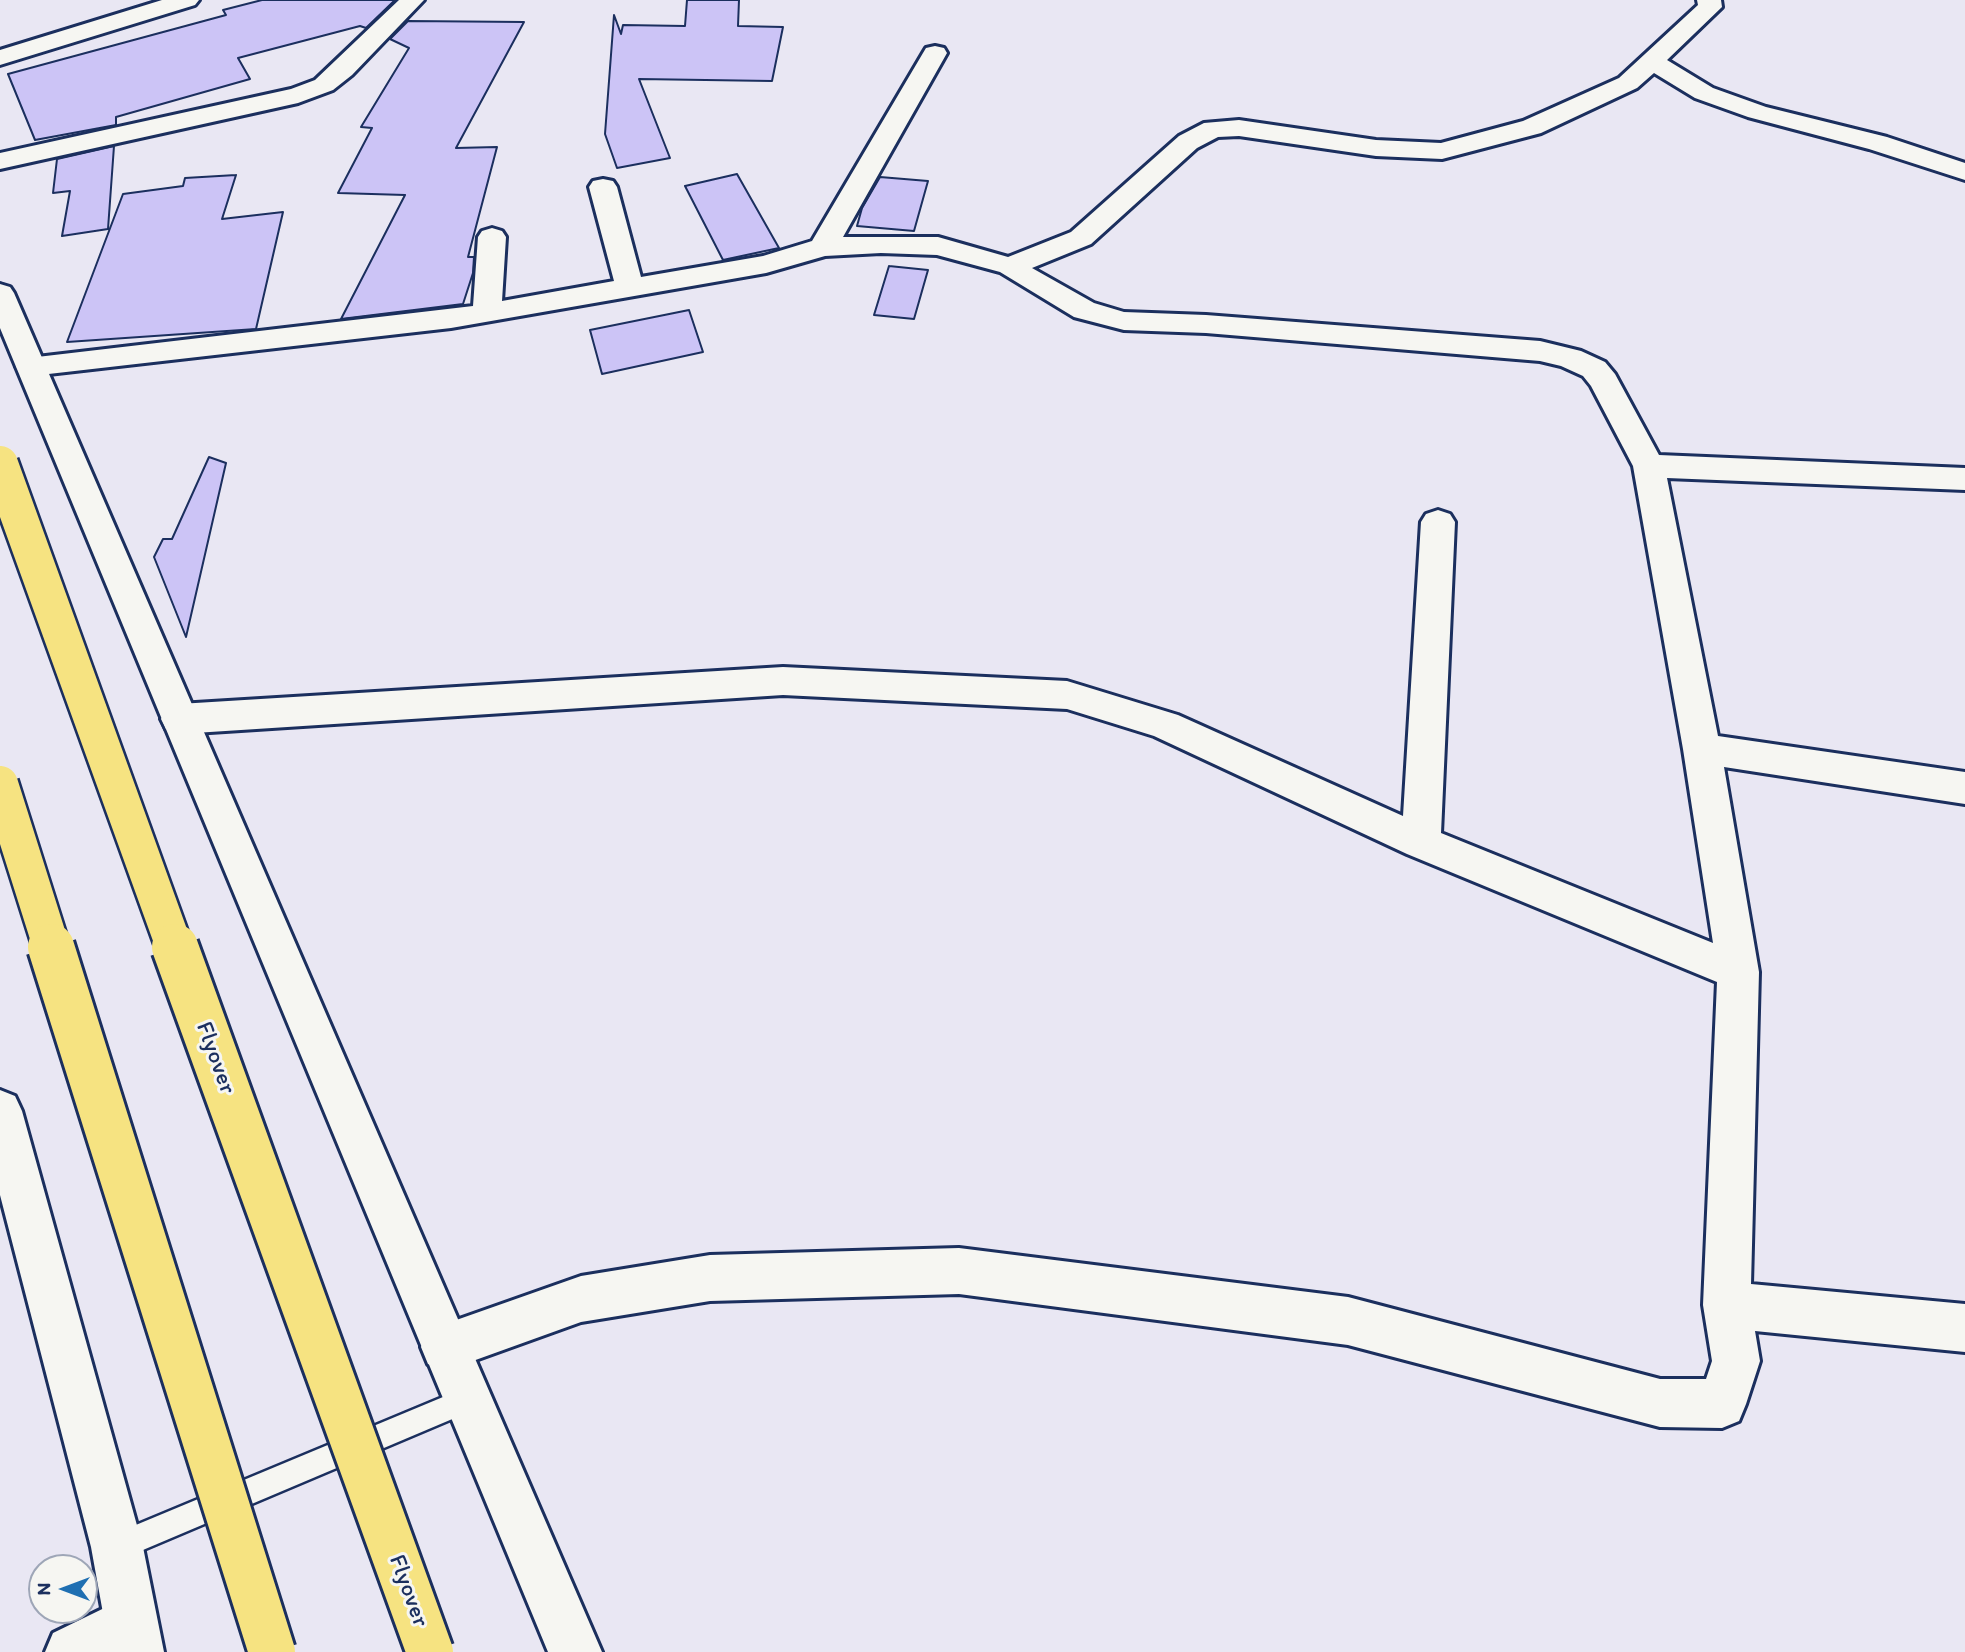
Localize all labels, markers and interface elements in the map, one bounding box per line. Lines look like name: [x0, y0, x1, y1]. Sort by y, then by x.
street label: Flyover: [189, 1018, 241, 1098]
street label: Flyover: [382, 1551, 434, 1631]
north arrow: [28, 1554, 98, 1624]
text: N: [32, 1583, 55, 1595]

